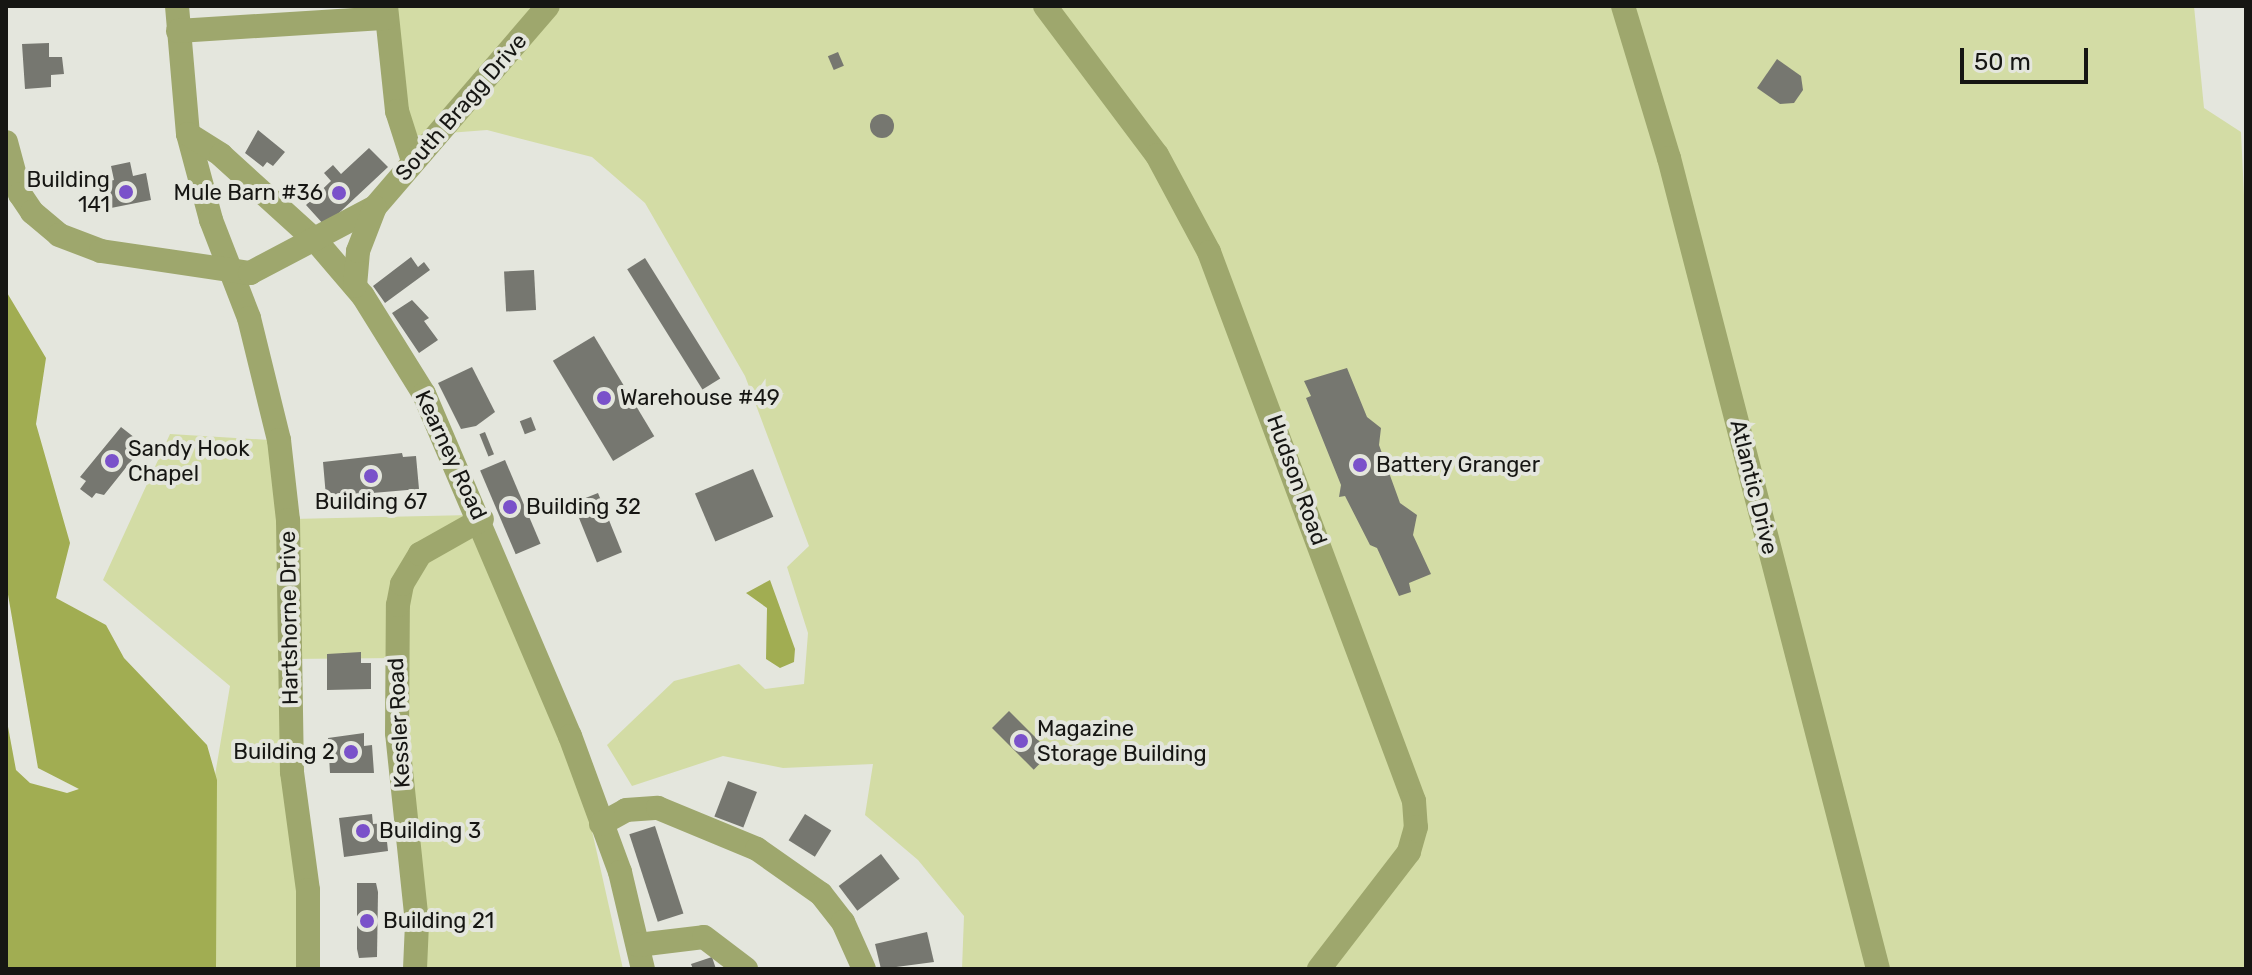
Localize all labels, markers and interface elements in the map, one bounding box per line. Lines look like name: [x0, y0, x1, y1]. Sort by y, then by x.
street label: South Bragg Drive: [390, 28, 532, 186]
scale bar: [1964, 32, 2092, 82]
text: 50 m: [1974, 48, 2031, 76]
place label: Building 141: [27, 166, 110, 218]
place label: Mule Barn #36: [173, 180, 323, 206]
marker: Building 141: [117, 183, 135, 201]
marker: Mule Barn #36: [330, 184, 348, 202]
place label: Warehouse #49: [620, 385, 780, 411]
street label: Kearney Road: [409, 386, 493, 524]
marker: Warehouse #49: [595, 389, 613, 407]
street label: Hudson Road: [1261, 411, 1333, 549]
street label: Atlantic Drive: [1725, 417, 1783, 557]
place label: Sandy Hook Chapel: [128, 435, 250, 486]
marker: Sandy Hook Chapel: [103, 452, 121, 470]
place label: Battery Granger: [1376, 452, 1541, 478]
marker: Battery Granger: [1351, 456, 1369, 474]
marker: Building 67: [362, 467, 380, 485]
place label: Building 67: [315, 489, 427, 515]
place label: Building 32: [526, 494, 641, 520]
marker: Building 32: [501, 498, 519, 516]
street label: Hartshorne Drive: [274, 531, 304, 705]
street label: Kessler Road: [382, 657, 416, 789]
place label: Magazine Storage Building: [1037, 715, 1207, 766]
marker: Magazine Storage Building: [1012, 732, 1030, 750]
place label: Building 2: [233, 739, 335, 765]
marker: Building 2: [342, 743, 360, 761]
place label: Building 3: [379, 818, 481, 844]
marker: Building 3: [354, 822, 372, 840]
place label: Building 21: [383, 908, 494, 934]
marker: Building 21: [358, 912, 376, 930]

